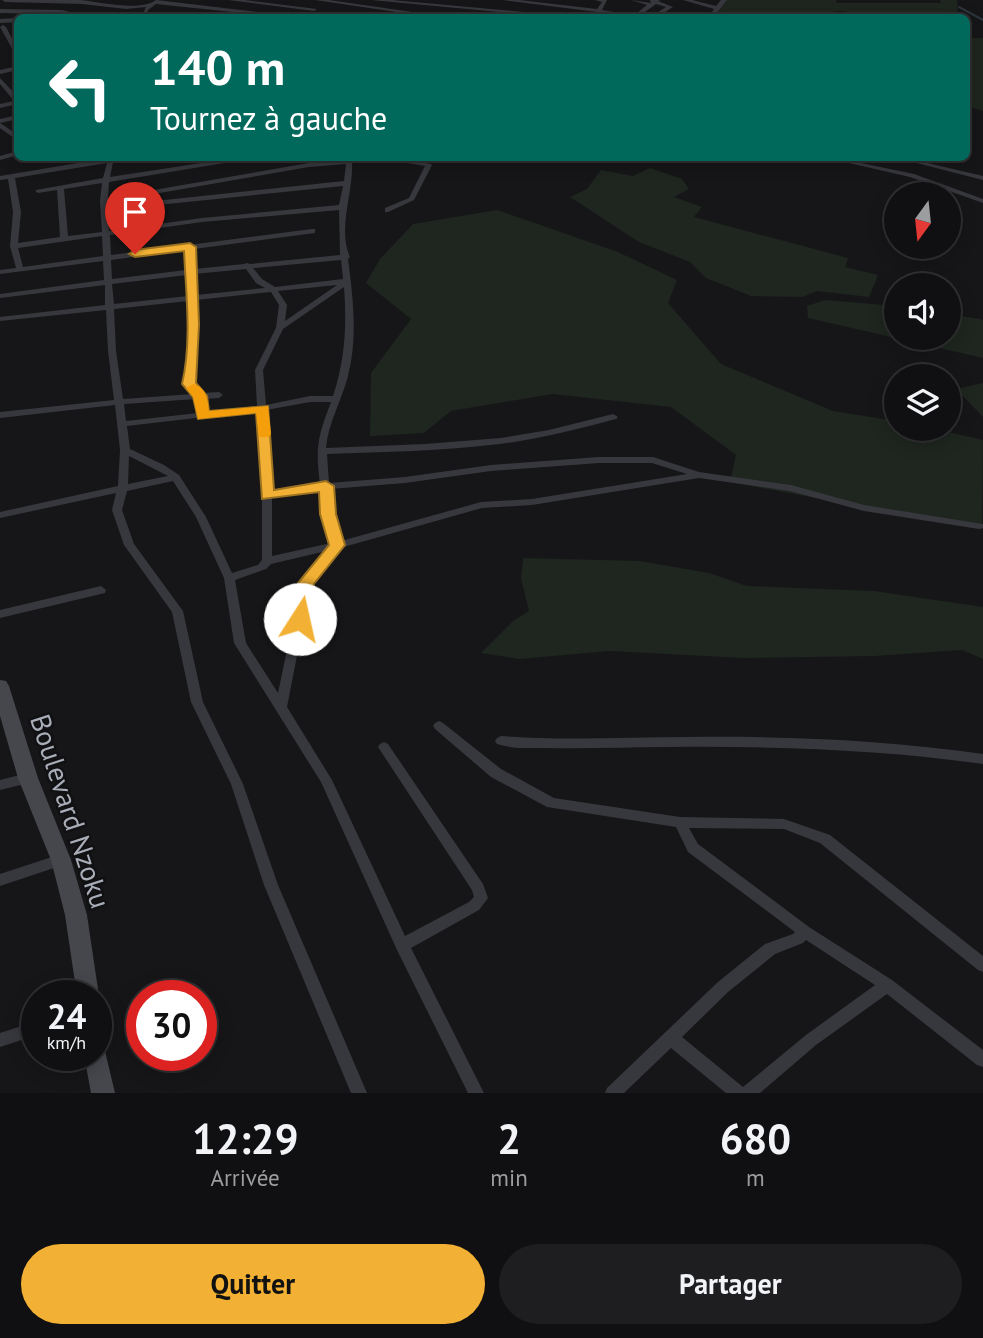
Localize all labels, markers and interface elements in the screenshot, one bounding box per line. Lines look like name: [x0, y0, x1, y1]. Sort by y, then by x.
text: 140 m: [150, 35, 285, 99]
icon: left: [35, 42, 126, 133]
text: Tournez à gauche: [150, 97, 387, 139]
pin: [105, 182, 165, 254]
north arrow: [884, 182, 961, 259]
map controls: [884, 182, 961, 441]
icon: arrive: [116, 193, 154, 231]
button: sound: [884, 273, 961, 350]
button: layers: [884, 364, 961, 441]
position arrow: [263, 582, 337, 656]
street label: Boulevard Nzoku: [22, 709, 120, 913]
speed limit sign: 30: [126, 980, 217, 1071]
text: 24: [47, 993, 86, 1039]
text: km/h: [47, 1031, 86, 1054]
text: 12:29: [192, 1111, 298, 1166]
text: 2: [497, 1111, 521, 1166]
text: 680: [720, 1111, 791, 1166]
text: Arrivée: [211, 1163, 280, 1192]
text: min: [490, 1163, 528, 1192]
text: m: [746, 1163, 765, 1192]
button: Quitter: [21, 1244, 485, 1324]
button: Partager: [499, 1244, 962, 1324]

